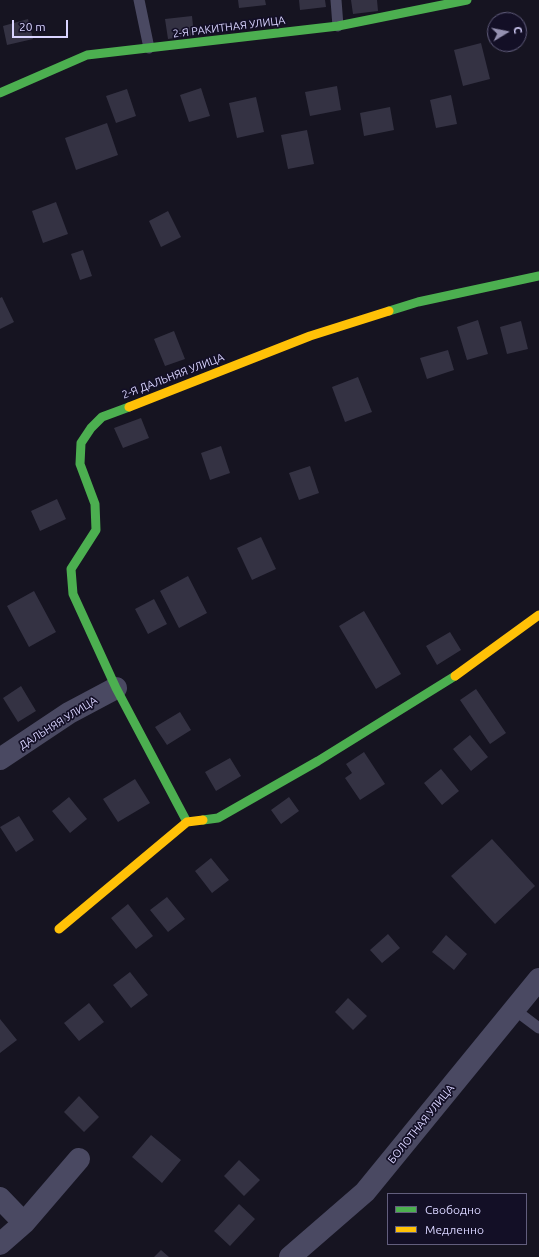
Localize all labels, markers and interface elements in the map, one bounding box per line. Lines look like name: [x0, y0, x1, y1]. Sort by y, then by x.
scale bar: [14, 12, 70, 38]
north arrow: [487, 12, 527, 52]
street label: 2-Я РАКИТНАЯ УЛИЦА: [172, 14, 286, 40]
text: 20 m: [19, 20, 46, 33]
text: С: [511, 26, 524, 35]
street label: 2-Я ДАЛЬНЯЯ УЛИЦА: [120, 350, 226, 402]
street label: ДАЛЬНЯЯ УЛИЦА: [16, 694, 100, 752]
street label: БОЛОТНАЯ УЛИЦА: [385, 1082, 457, 1166]
legend: [387, 1193, 527, 1245]
text: Свободно: [425, 1203, 481, 1216]
text: Медленно: [425, 1223, 484, 1236]

